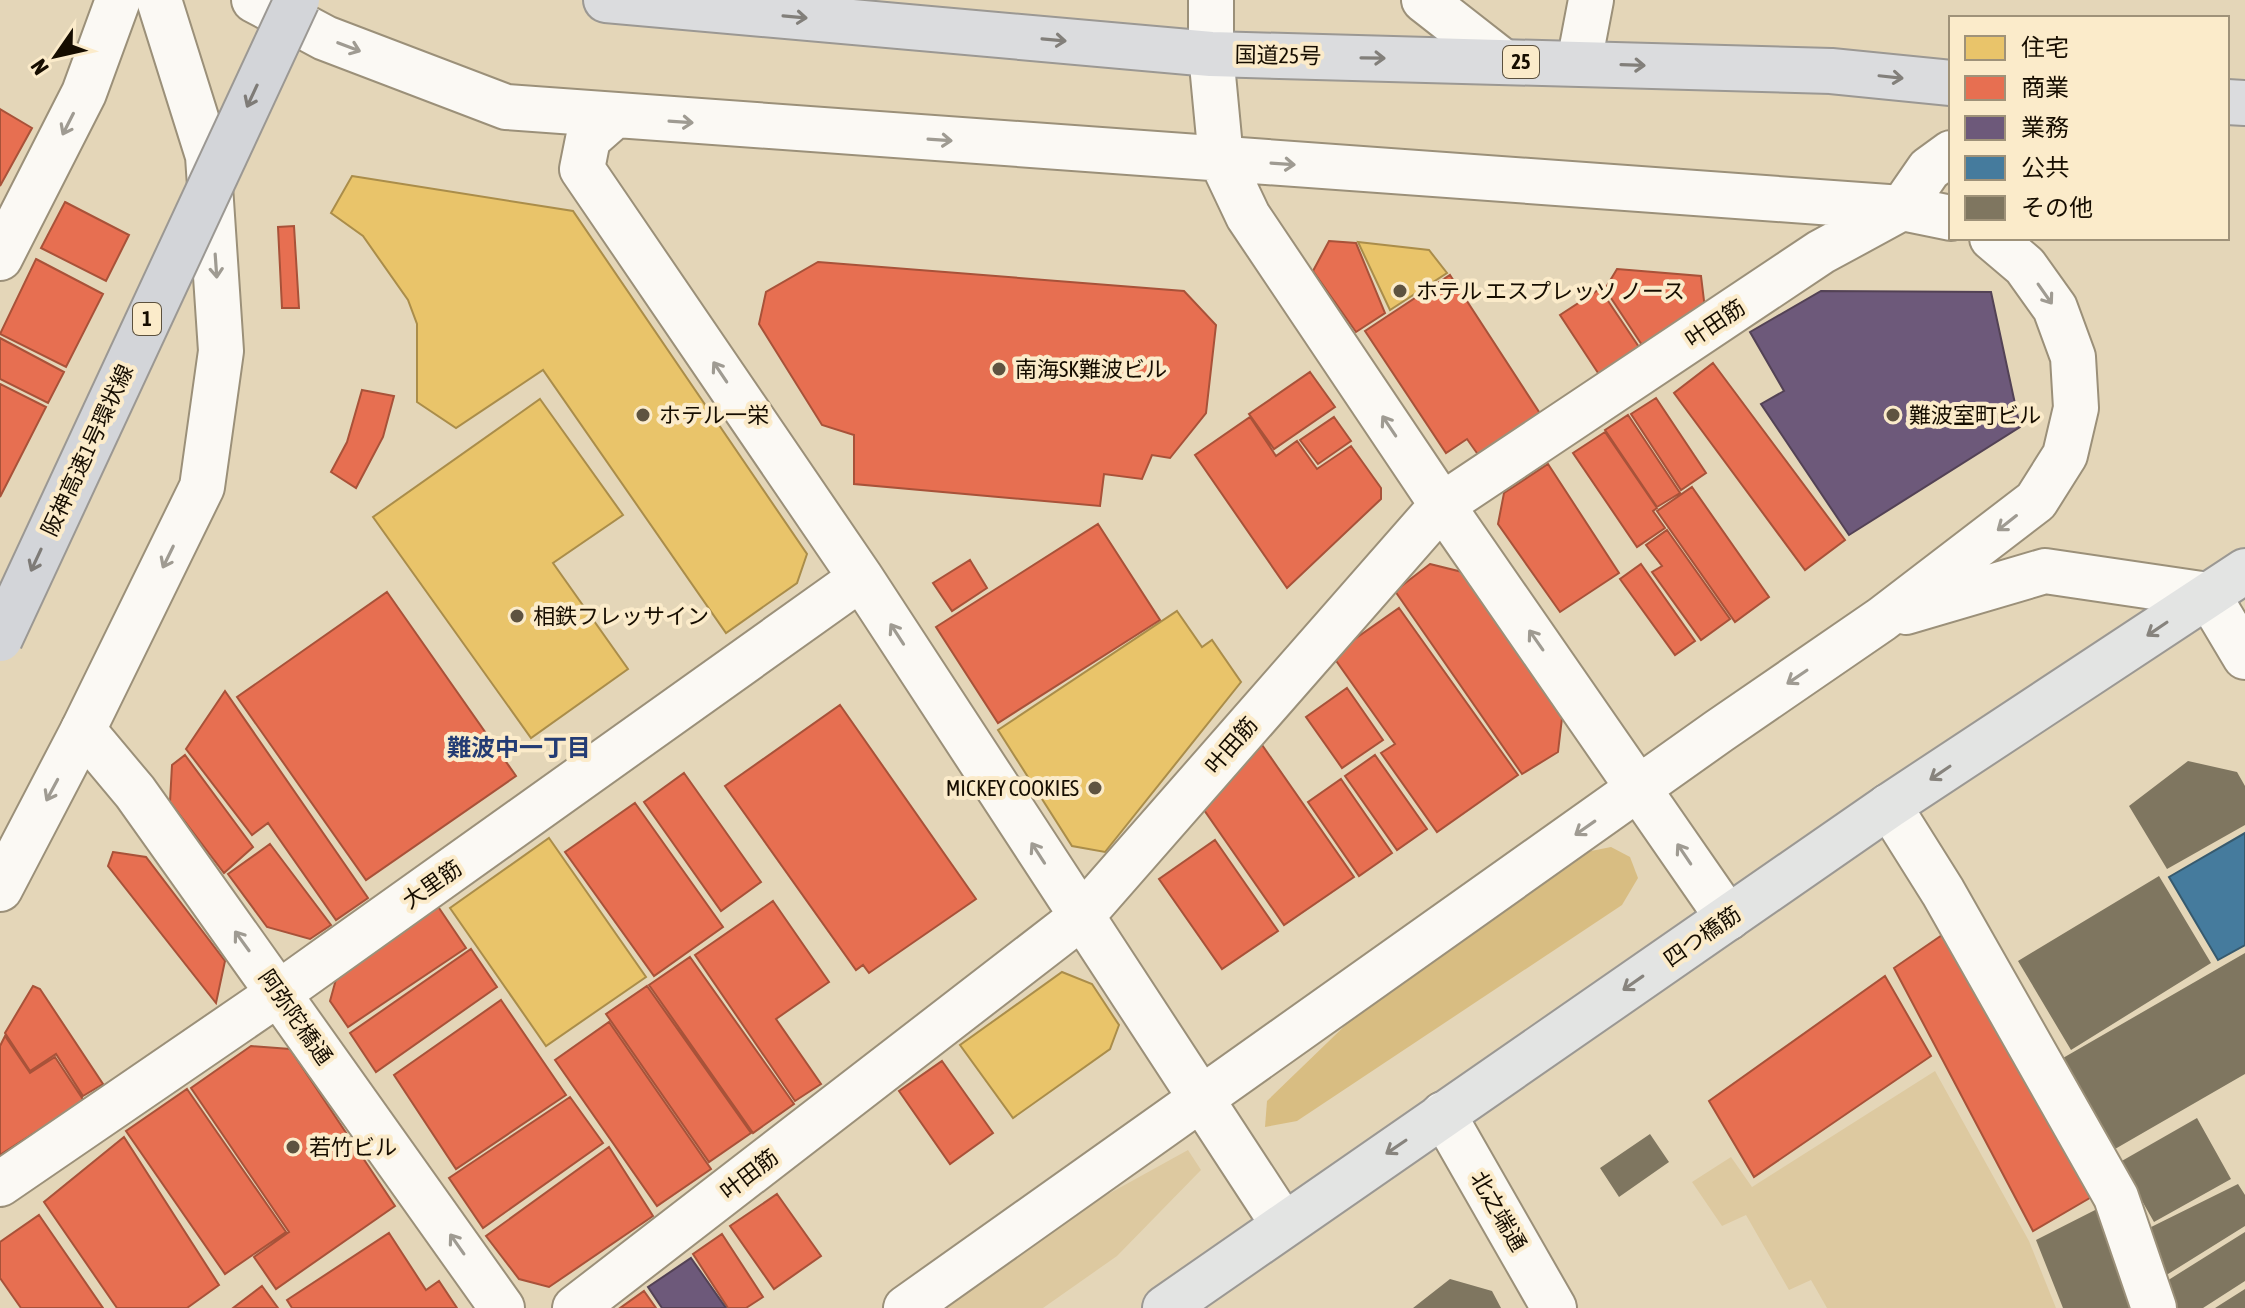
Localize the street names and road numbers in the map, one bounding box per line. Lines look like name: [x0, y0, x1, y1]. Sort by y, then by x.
street label: 国道25号: [1234, 41, 1322, 69]
road number: 25: [1503, 46, 1539, 78]
street label: 叶田筋: [1680, 294, 1750, 352]
road number: 1: [133, 303, 161, 335]
street label: 阪神高速1号環状線: [36, 360, 138, 540]
street label: 叶田筋: [1200, 712, 1262, 778]
street label: 大里筋: [398, 854, 466, 914]
street label: 四つ橋筋: [1658, 900, 1746, 972]
street label: 阿弥陀橋通: [254, 964, 338, 1070]
street label: 叶田筋: [715, 1143, 783, 1205]
street label: 北之端通: [1466, 1166, 1532, 1256]

